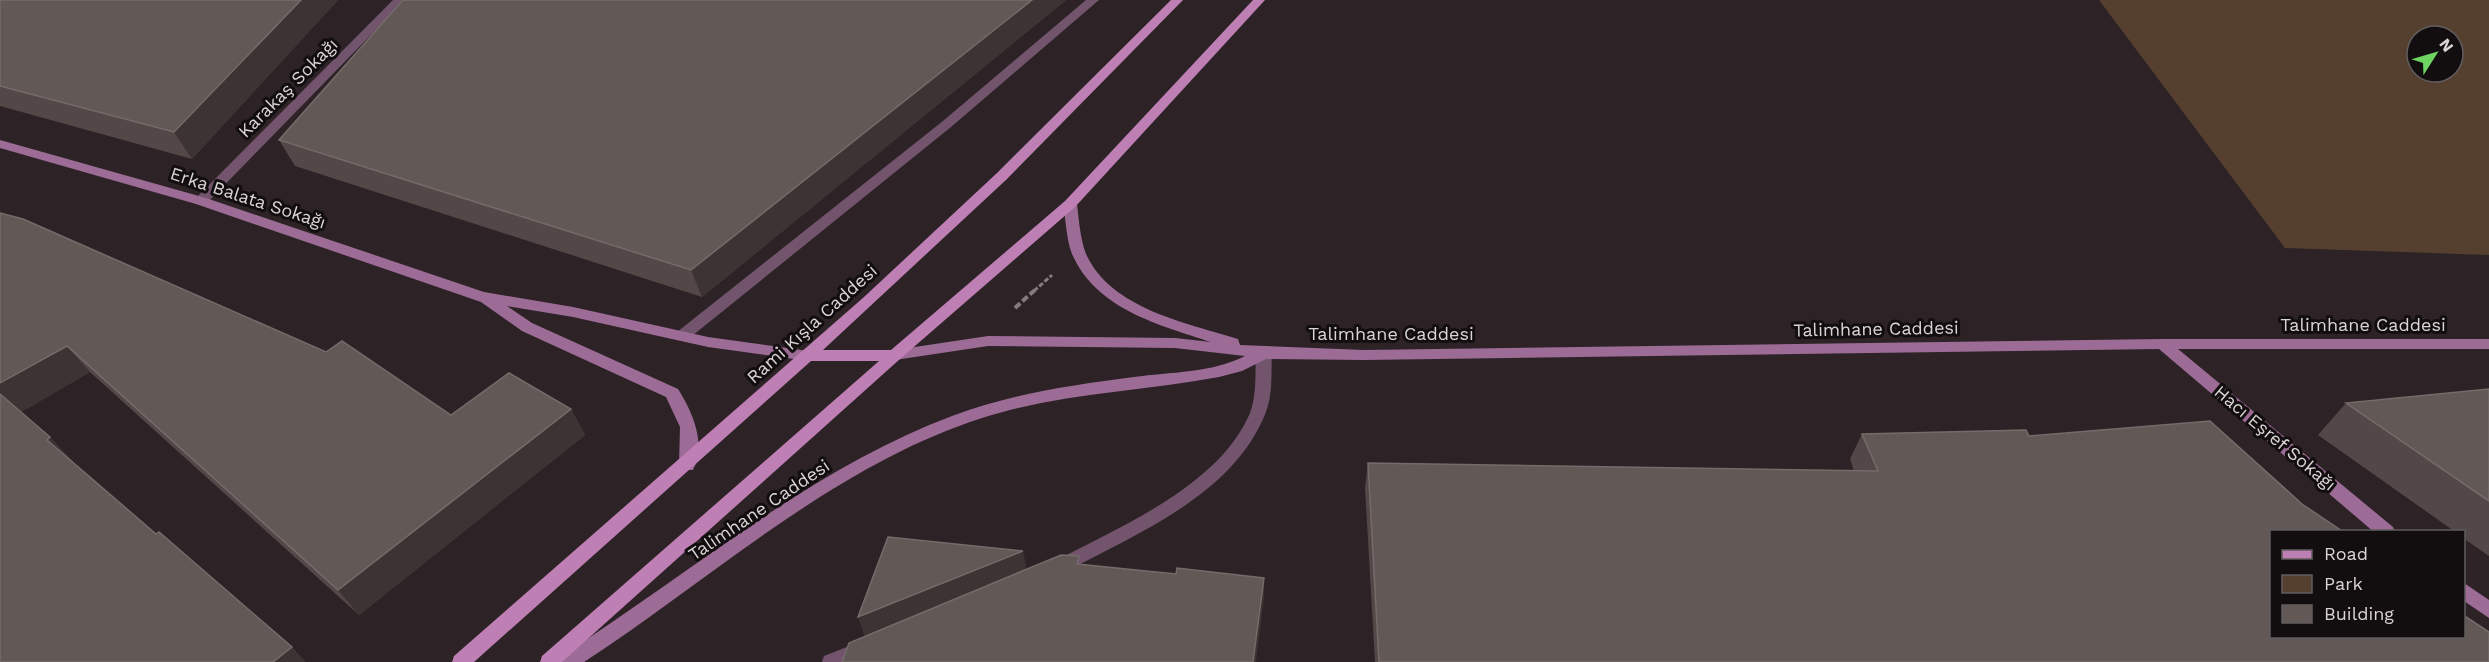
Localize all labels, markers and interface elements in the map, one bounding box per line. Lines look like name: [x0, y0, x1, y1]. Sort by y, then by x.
north arrow: [2405, 24, 2465, 84]
street label: Karakaş Sokağı: [234, 34, 342, 142]
text: N: [2435, 35, 2458, 56]
street label: Erka Balata Sokağı: [168, 162, 329, 233]
street label: Rami Kışla Caddesi: [742, 260, 881, 387]
street label: Talimhane Caddesi: [2280, 314, 2446, 335]
street label: Talimhane Caddesi: [1793, 317, 1959, 340]
street label: Talimhane Caddesi: [1308, 323, 1474, 344]
street label: Hacı Eşref Sokağı: [2210, 381, 2340, 495]
street label: Talimhane Caddesi: [684, 455, 833, 565]
legend: [2270, 530, 2465, 638]
text: Road: [2324, 543, 2368, 564]
text: Park: [2324, 573, 2363, 594]
text: Building: [2324, 603, 2394, 624]

